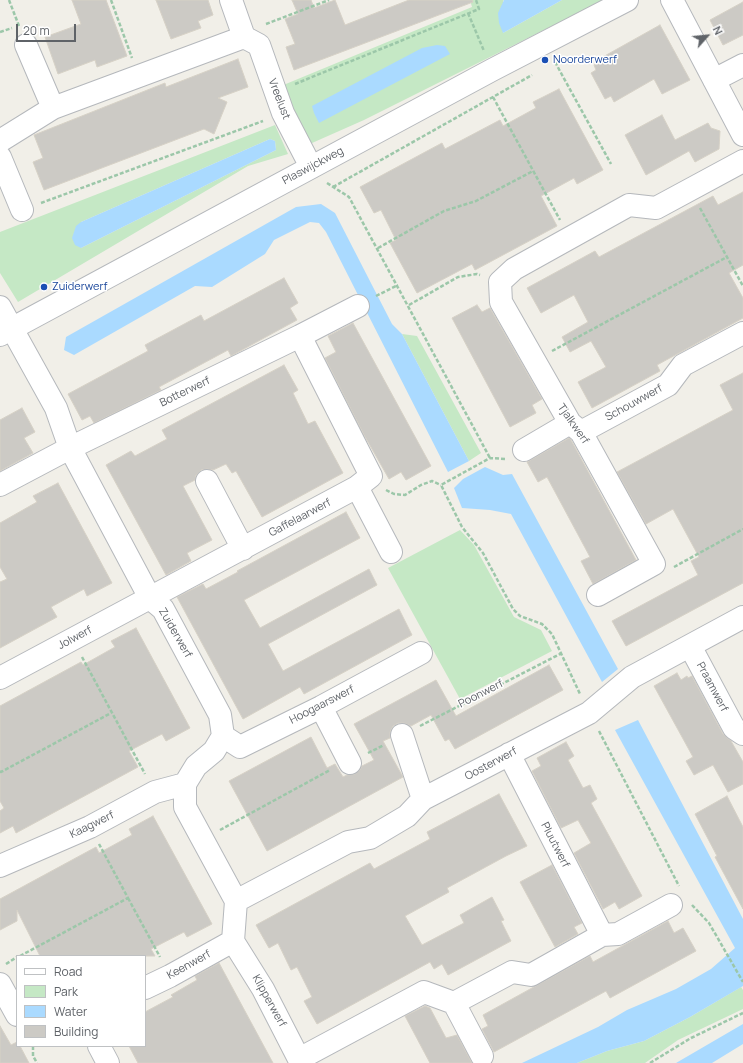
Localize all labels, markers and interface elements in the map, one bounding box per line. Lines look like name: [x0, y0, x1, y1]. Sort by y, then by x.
scale bar: [18, 16, 78, 42]
north arrow: [687, 16, 727, 56]
text: 20 m: [23, 22, 50, 39]
text: N: [710, 23, 727, 37]
place label: Noorderwerf: [553, 53, 617, 67]
marker: Noorderwerf: [540, 55, 550, 65]
street label: Vreelust: [265, 77, 293, 121]
street label: Plaswijckweg: [280, 144, 346, 188]
place label: Zuiderwerf: [52, 280, 107, 294]
marker: Zuiderwerf: [39, 282, 49, 292]
street label: Botterwerf: [158, 374, 212, 410]
street label: Schouwwerf: [603, 382, 665, 424]
street label: Tjalkwerf: [554, 401, 592, 447]
street label: Gaffelaarwerf: [267, 496, 333, 540]
street label: Zuiderwerf: [155, 606, 195, 660]
street label: Jolwerf: [56, 624, 94, 652]
street label: Praamwerf: [693, 660, 731, 714]
street label: Poonwerf: [456, 677, 506, 711]
street label: Hoogaarswerf: [287, 683, 357, 727]
street label: Oosterwerf: [463, 745, 519, 783]
street label: Kaagwerf: [68, 809, 116, 841]
street label: Pluutwerf: [538, 820, 572, 870]
street label: Keenwerf: [165, 948, 213, 982]
legend: [16, 955, 146, 1047]
text: Road: [54, 963, 82, 980]
street label: Klipperwerf: [249, 973, 289, 1029]
text: Park: [54, 983, 78, 1000]
text: Water: [54, 1003, 87, 1020]
text: Building: [54, 1023, 98, 1040]

